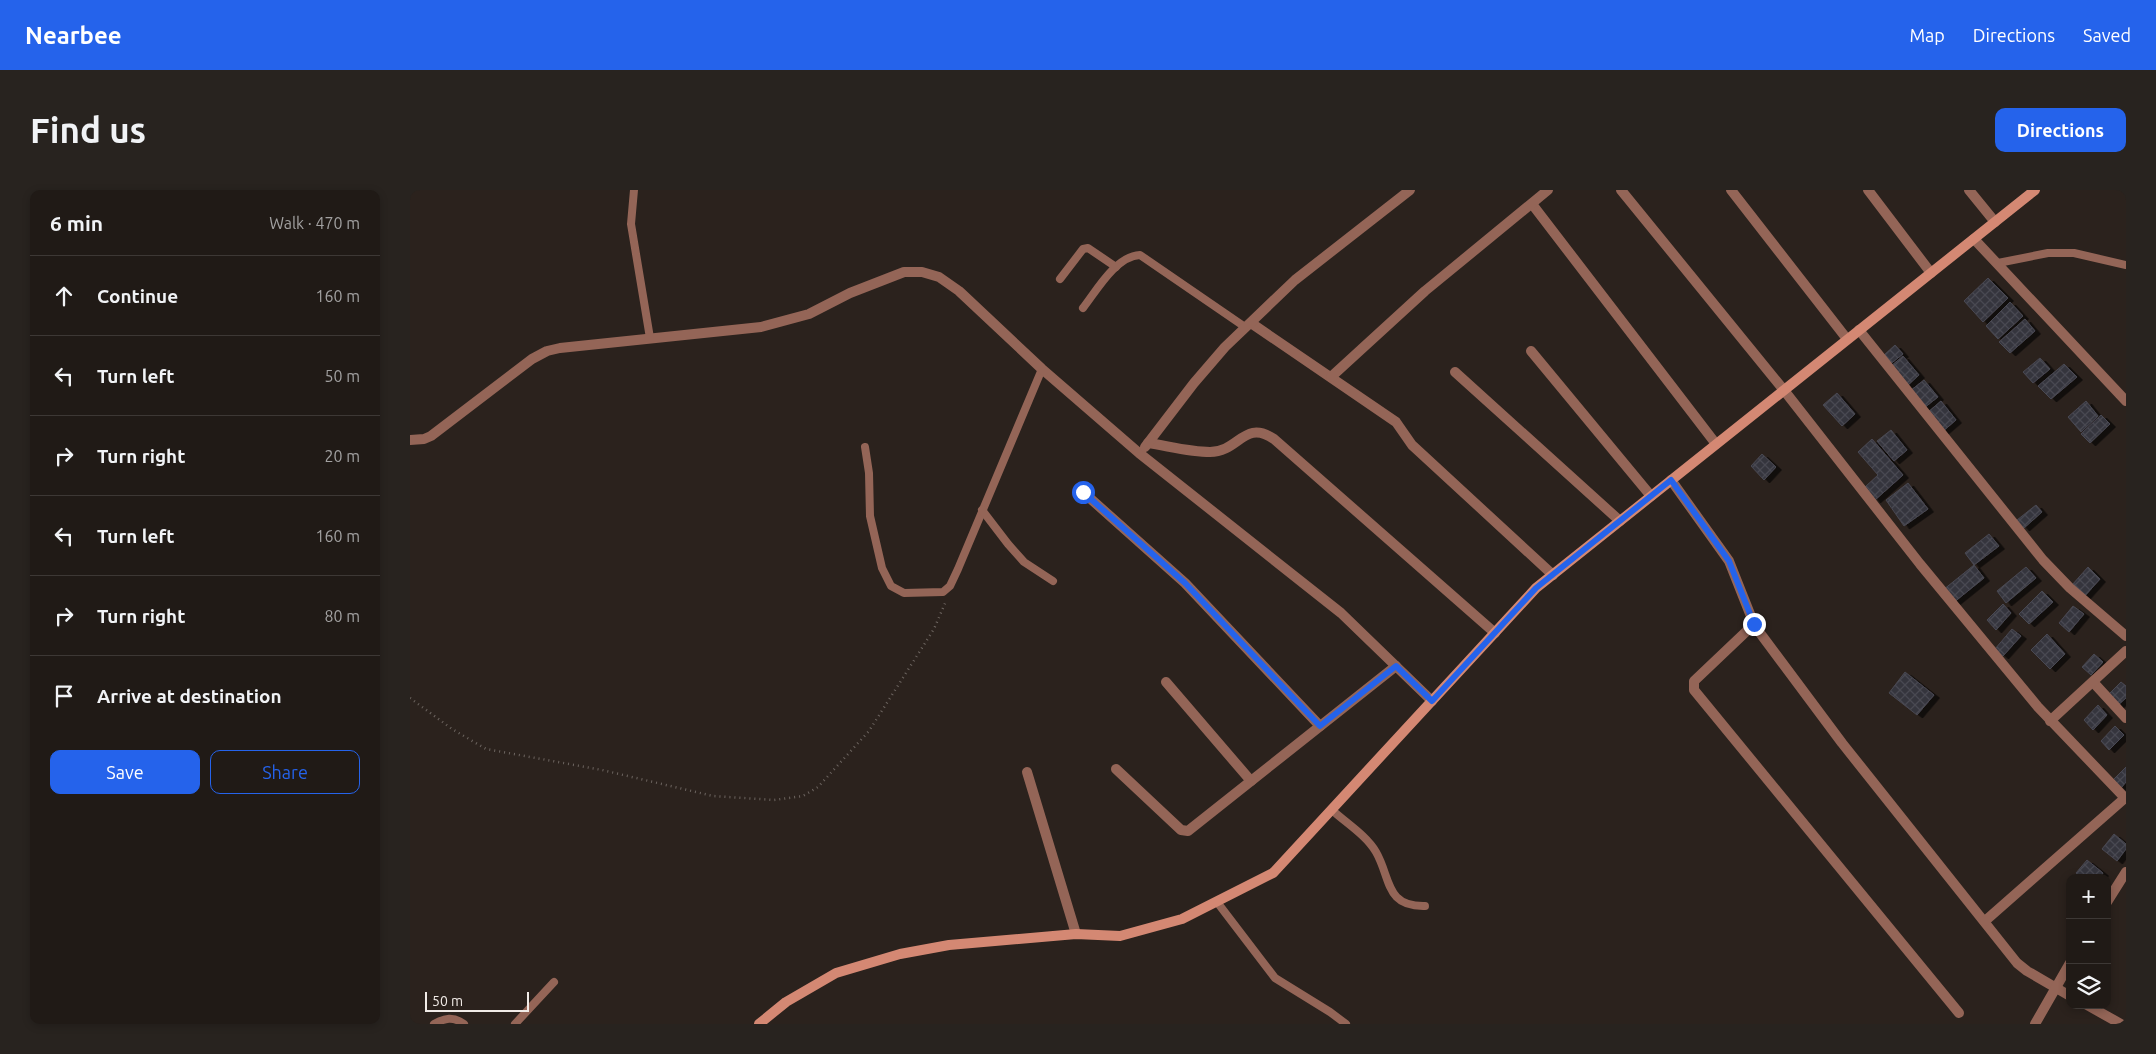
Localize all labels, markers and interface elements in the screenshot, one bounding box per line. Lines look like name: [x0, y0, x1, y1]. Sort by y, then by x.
text: Nearbee: [25, 22, 122, 49]
text: Map: [1909, 25, 1945, 45]
text: Directions: [1973, 25, 2055, 45]
text: Saved: [2083, 25, 2131, 45]
button: Directions: [1995, 108, 2126, 152]
text: Find us: [30, 110, 146, 150]
text: 6 min: [50, 211, 103, 235]
text: Walk · 470 m: [269, 214, 360, 232]
icon: ahead: [50, 282, 78, 310]
text: Continue: [97, 285, 178, 307]
text: 160 m: [315, 287, 360, 305]
icon: left: [50, 362, 78, 390]
text: Turn left: [97, 365, 175, 387]
text: 50 m: [324, 367, 360, 385]
icon: right: [50, 442, 78, 470]
text: Turn right: [97, 445, 185, 467]
text: 20 m: [324, 447, 360, 465]
route start: [1072, 481, 1095, 504]
icon: left: [50, 522, 78, 550]
text: Turn left: [97, 525, 175, 547]
text: 160 m: [315, 527, 360, 545]
icon: right: [50, 602, 78, 630]
text: Turn right: [97, 605, 185, 627]
text: 80 m: [324, 607, 360, 625]
route end: [1743, 613, 1766, 636]
icon: arrive: [50, 682, 78, 710]
text: Arrive at destination: [97, 685, 282, 707]
button: Save: [50, 750, 200, 794]
button: Share: [210, 750, 360, 794]
map controls: [2066, 874, 2111, 1009]
button: +: [2066, 874, 2111, 919]
button: −: [2066, 919, 2111, 964]
button: layers: [2066, 964, 2111, 1009]
scale bar: [425, 989, 529, 1012]
text: 50 m: [432, 993, 463, 1009]

